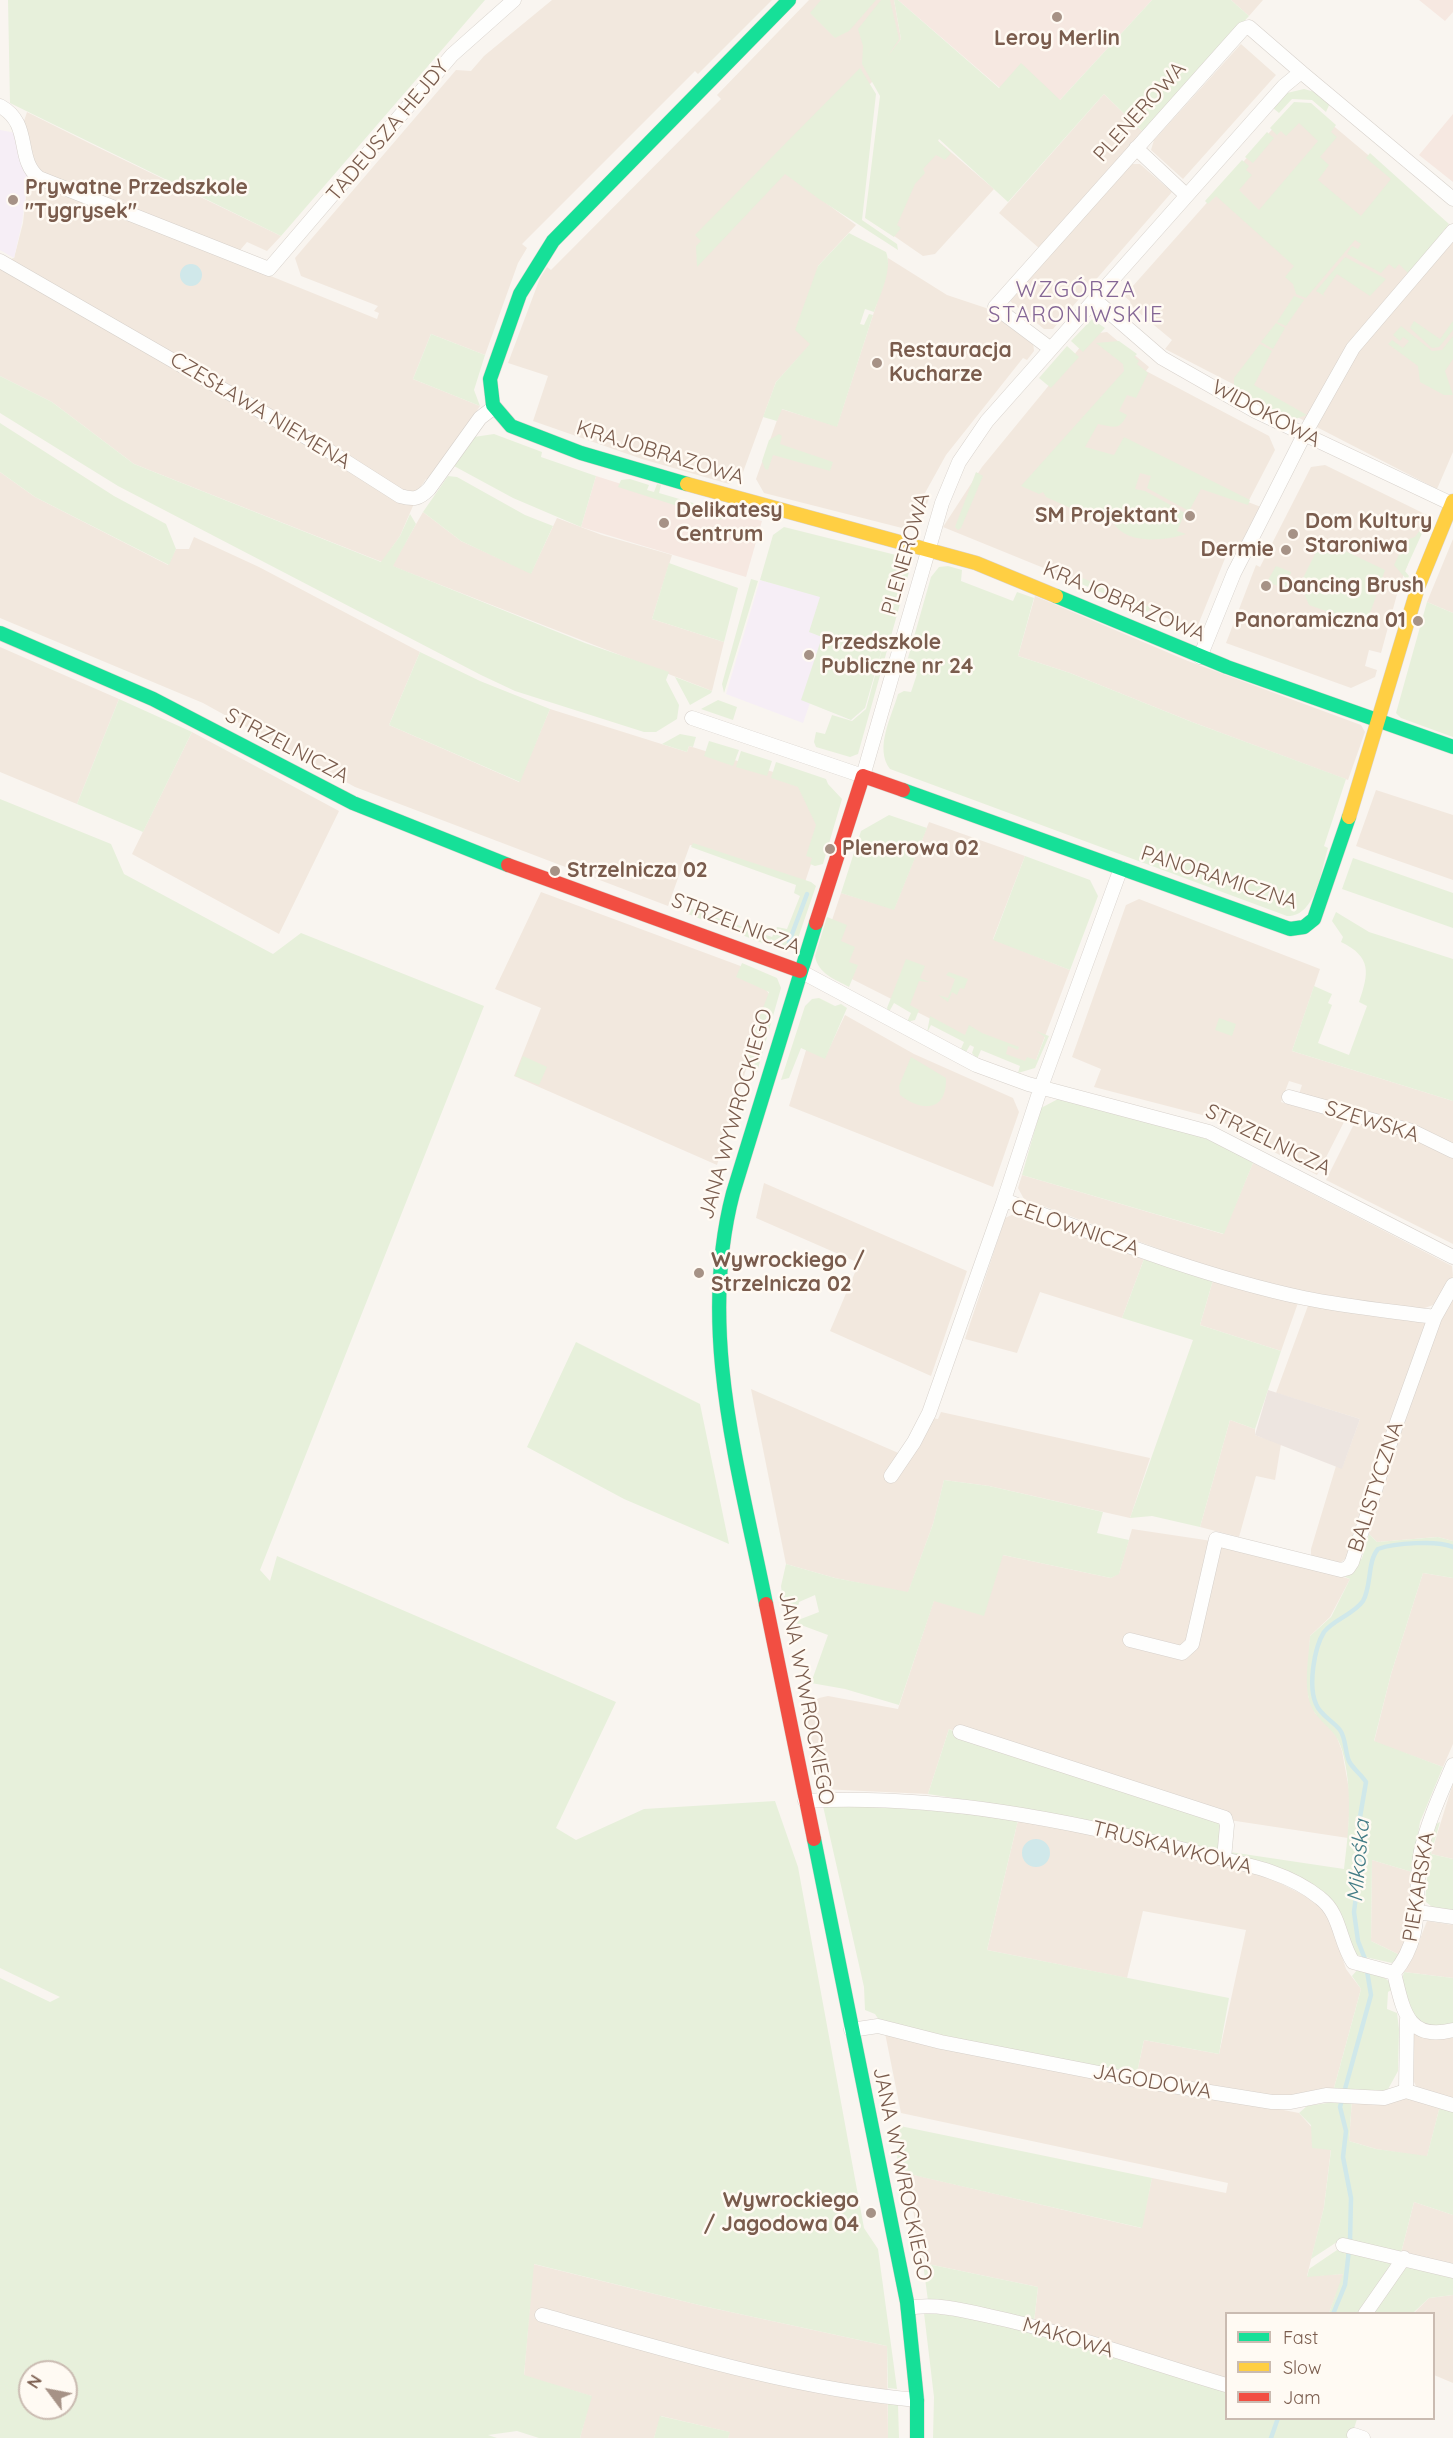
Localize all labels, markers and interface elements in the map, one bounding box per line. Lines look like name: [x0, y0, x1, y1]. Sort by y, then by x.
marker: Leroy Merlin: [1050, 10, 1064, 24]
place label: Leroy Merlin: [994, 26, 1120, 52]
street label: TADEUSZA HEJDY: [322, 55, 454, 207]
street label: PLENEROWA: [1088, 57, 1192, 167]
place label: Prywatne Przedszkole "Tygrysek": [25, 175, 248, 225]
marker: Prywatne Przedszkole "Tygrysek": [6, 193, 20, 207]
district label: WZGÓRZA STARONIWSKIE: [988, 277, 1164, 328]
place label: Restauracja Kucharze: [889, 338, 1012, 388]
street label: CZESŁAWA NIEMENA: [165, 347, 355, 475]
marker: Restauracja Kucharze: [870, 356, 884, 370]
street label: WIDOKOWA: [1207, 375, 1325, 453]
street label: KRAJOBRAZOWA: [573, 416, 747, 490]
street label: PLENEROWA: [877, 490, 935, 618]
place label: Delikatesy Centrum: [676, 498, 783, 548]
place label: SM Projektant: [1035, 503, 1178, 529]
marker: SM Projektant: [1183, 509, 1197, 523]
place label: Dom Kultury Staroniwa: [1305, 509, 1432, 559]
marker: Delikatesy Centrum: [657, 516, 671, 530]
marker: Dom Kultury Staroniwa: [1286, 527, 1300, 541]
place label: Dermie: [1201, 537, 1274, 563]
marker: Dermie: [1279, 543, 1293, 557]
street label: KRAJOBRAZOWA: [1039, 556, 1209, 648]
place label: Dancing Brush: [1278, 573, 1424, 599]
marker: Dancing Brush: [1259, 579, 1273, 593]
place label: Panoramiczna 01: [1235, 608, 1406, 634]
marker: Panoramiczna 01: [1411, 614, 1425, 628]
place label: Przedszkole Publiczne nr 24: [821, 630, 973, 680]
marker: Przedszkole Publiczne nr 24: [802, 648, 816, 662]
street label: STRZELNICZA: [221, 703, 353, 789]
place label: Plenerowa 02: [842, 836, 979, 862]
street label: PANORAMICZNA: [1138, 841, 1300, 915]
marker: Plenerowa 02: [823, 842, 837, 856]
place label: Strzelnicza 02: [567, 858, 708, 884]
marker: Strzelnicza 02: [548, 864, 562, 878]
street label: STRZELNICZA: [668, 888, 804, 960]
street label: JANA WYWROCKIEGO: [694, 1006, 778, 1222]
street label: SZEWSKA: [1322, 1096, 1422, 1148]
street label: STRZELNICZA: [1201, 1099, 1335, 1181]
street label: CELOWNICZA: [1007, 1194, 1143, 1262]
place label: Wywrockiego / Strzelnicza 02: [711, 1248, 865, 1298]
marker: Wywrockiego / Strzelnicza 02: [692, 1266, 706, 1280]
street label: BALISTYCZNA: [1343, 1419, 1409, 1555]
street label: JANA WYWROCKIEGO: [773, 1589, 839, 1807]
street label: TRUSKAWKOWA: [1090, 1816, 1254, 1880]
water label: Mikośka: [1342, 1819, 1376, 1903]
street label: PIEKARSKA: [1398, 1830, 1440, 1944]
street label: JAGODOWA: [1091, 2059, 1213, 2105]
street label: JANA WYWROCKIEGO: [867, 2065, 937, 2283]
place label: Wywrockiego / Jagodowa 04: [704, 2188, 859, 2238]
marker: Wywrockiego / Jagodowa 04: [864, 2206, 878, 2220]
street label: MAKOWA: [1019, 2312, 1117, 2364]
legend: [1225, 2312, 1435, 2420]
text: Fast: [1283, 2326, 1318, 2349]
text: Slow: [1283, 2356, 1321, 2379]
north arrow: [18, 2360, 78, 2420]
text: N: [23, 2371, 46, 2392]
text: Jam: [1283, 2386, 1321, 2409]

